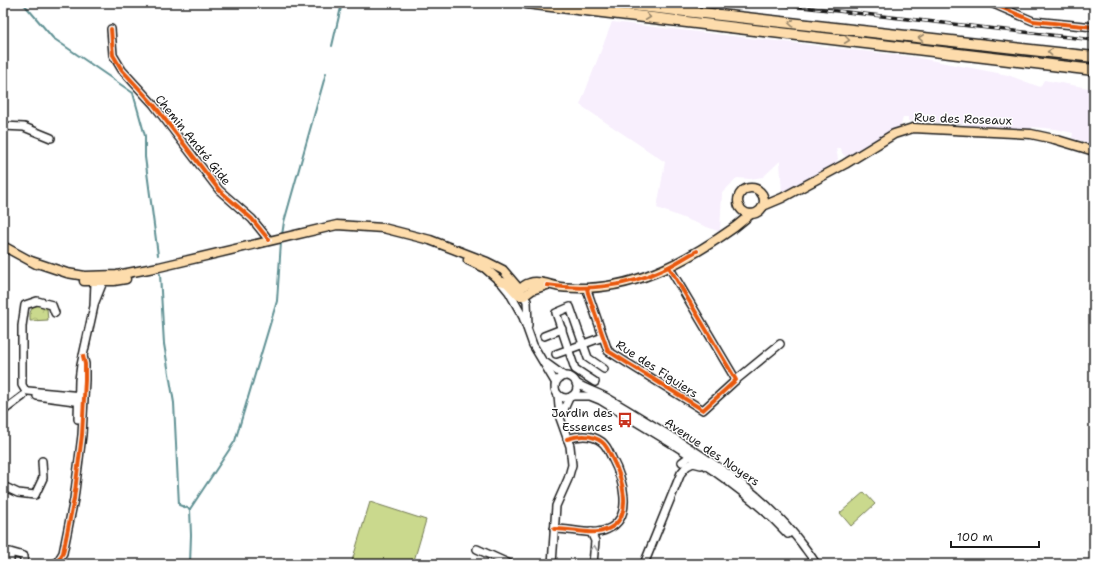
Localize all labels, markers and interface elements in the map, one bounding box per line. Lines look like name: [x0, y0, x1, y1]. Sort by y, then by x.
one-way arrow: [645, 12, 651, 21]
one-way arrow: [788, 19, 795, 28]
one-way arrow: [918, 33, 924, 42]
one-way arrow: [844, 35, 850, 44]
one-way arrow: [1047, 48, 1053, 57]
street label: Chemin André Gide: [152, 91, 235, 189]
street label: Rue des Roseaux: [914, 109, 1012, 129]
street label: Rue des Figuiers: [613, 337, 701, 402]
place label: Jardin des Essences: [551, 405, 613, 435]
bus stop icon: Jardin des Essences: [616, 411, 634, 429]
street label: Avenue des Noyers: [661, 414, 763, 490]
scale bar: [951, 523, 1039, 549]
text: 100 m: [957, 529, 993, 545]
one-way arrow: [589, 544, 598, 551]

